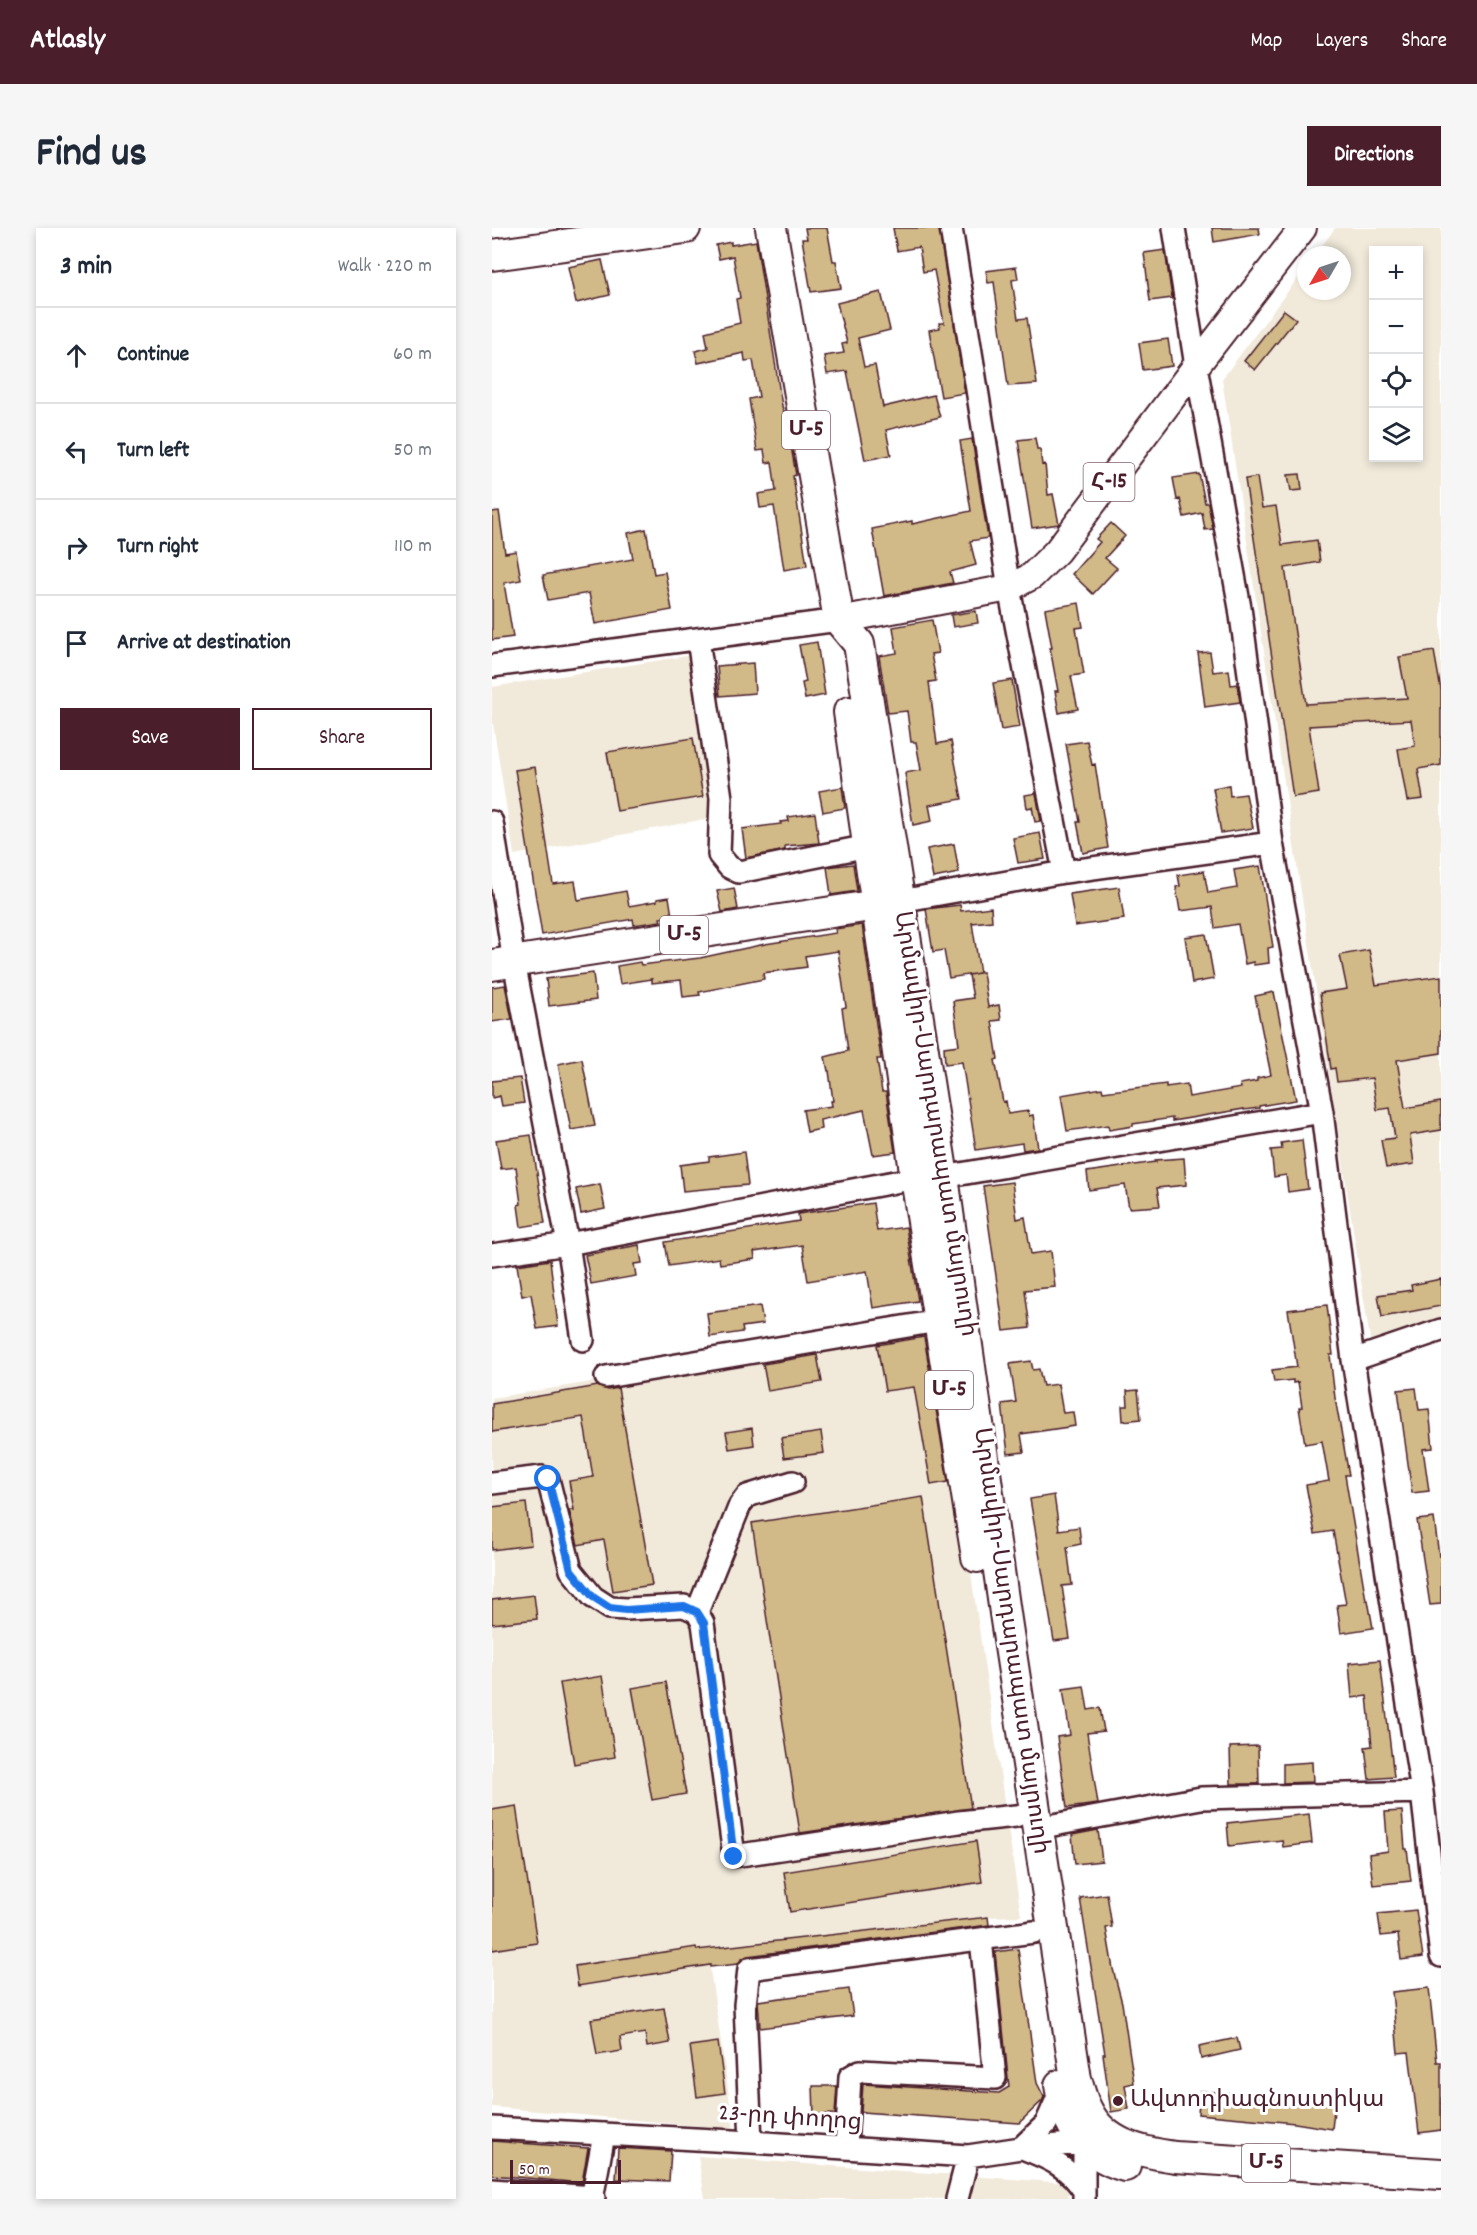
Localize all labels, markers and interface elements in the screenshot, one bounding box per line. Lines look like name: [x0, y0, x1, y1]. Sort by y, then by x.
text: Atlasly: [30, 22, 105, 62]
text: Map: [1251, 27, 1282, 57]
text: Layers: [1315, 27, 1368, 57]
text: Share: [1401, 27, 1447, 57]
text: Find us: [36, 126, 147, 186]
button: Directions: [1307, 126, 1441, 186]
north arrow: [1297, 246, 1351, 300]
map controls: [1369, 246, 1423, 462]
button: +: [1369, 246, 1423, 300]
text: 3 min: [60, 249, 112, 286]
text: Walk · 220 m: [338, 253, 432, 281]
button: −: [1369, 300, 1423, 354]
icon: ahead: [60, 339, 93, 372]
text: Continue: [117, 340, 189, 371]
text: 60 m: [393, 341, 432, 369]
button: locate: [1369, 354, 1423, 408]
button: layers: [1369, 408, 1423, 462]
road number: Մ-5: [782, 411, 830, 449]
icon: left: [60, 435, 93, 468]
text: Turn left: [117, 436, 189, 467]
text: 50 m: [394, 437, 432, 465]
road number: Հ-15: [1084, 463, 1134, 501]
icon: right: [60, 531, 93, 564]
text: Turn right: [117, 532, 199, 563]
text: 110 m: [394, 533, 432, 561]
icon: arrive: [60, 627, 93, 660]
text: Arrive at destination: [117, 628, 291, 659]
button: Save: [60, 708, 240, 770]
button: Share: [252, 708, 432, 770]
street label: Արմավիր-Սարդարապատ մայրուղի: [884, 909, 984, 1339]
road number: Մ-5: [660, 916, 708, 954]
road number: Մ-5: [925, 1371, 973, 1409]
street label: Արմավիր-Սարդարապատ մայրուղի: [963, 1425, 1057, 1857]
route start: [534, 1465, 560, 1491]
route end: [720, 1843, 746, 1869]
place label: Ավտոդիագնոստիկա: [1130, 2084, 1384, 2118]
marker: Ավտոդիագնոստիկա: [1111, 2094, 1125, 2108]
street label: 23-րդ փողոց: [717, 2097, 863, 2141]
road number: Մ-5: [1242, 2144, 1290, 2182]
scale bar: [510, 2157, 621, 2184]
text: 50 m: [519, 2159, 550, 2182]

